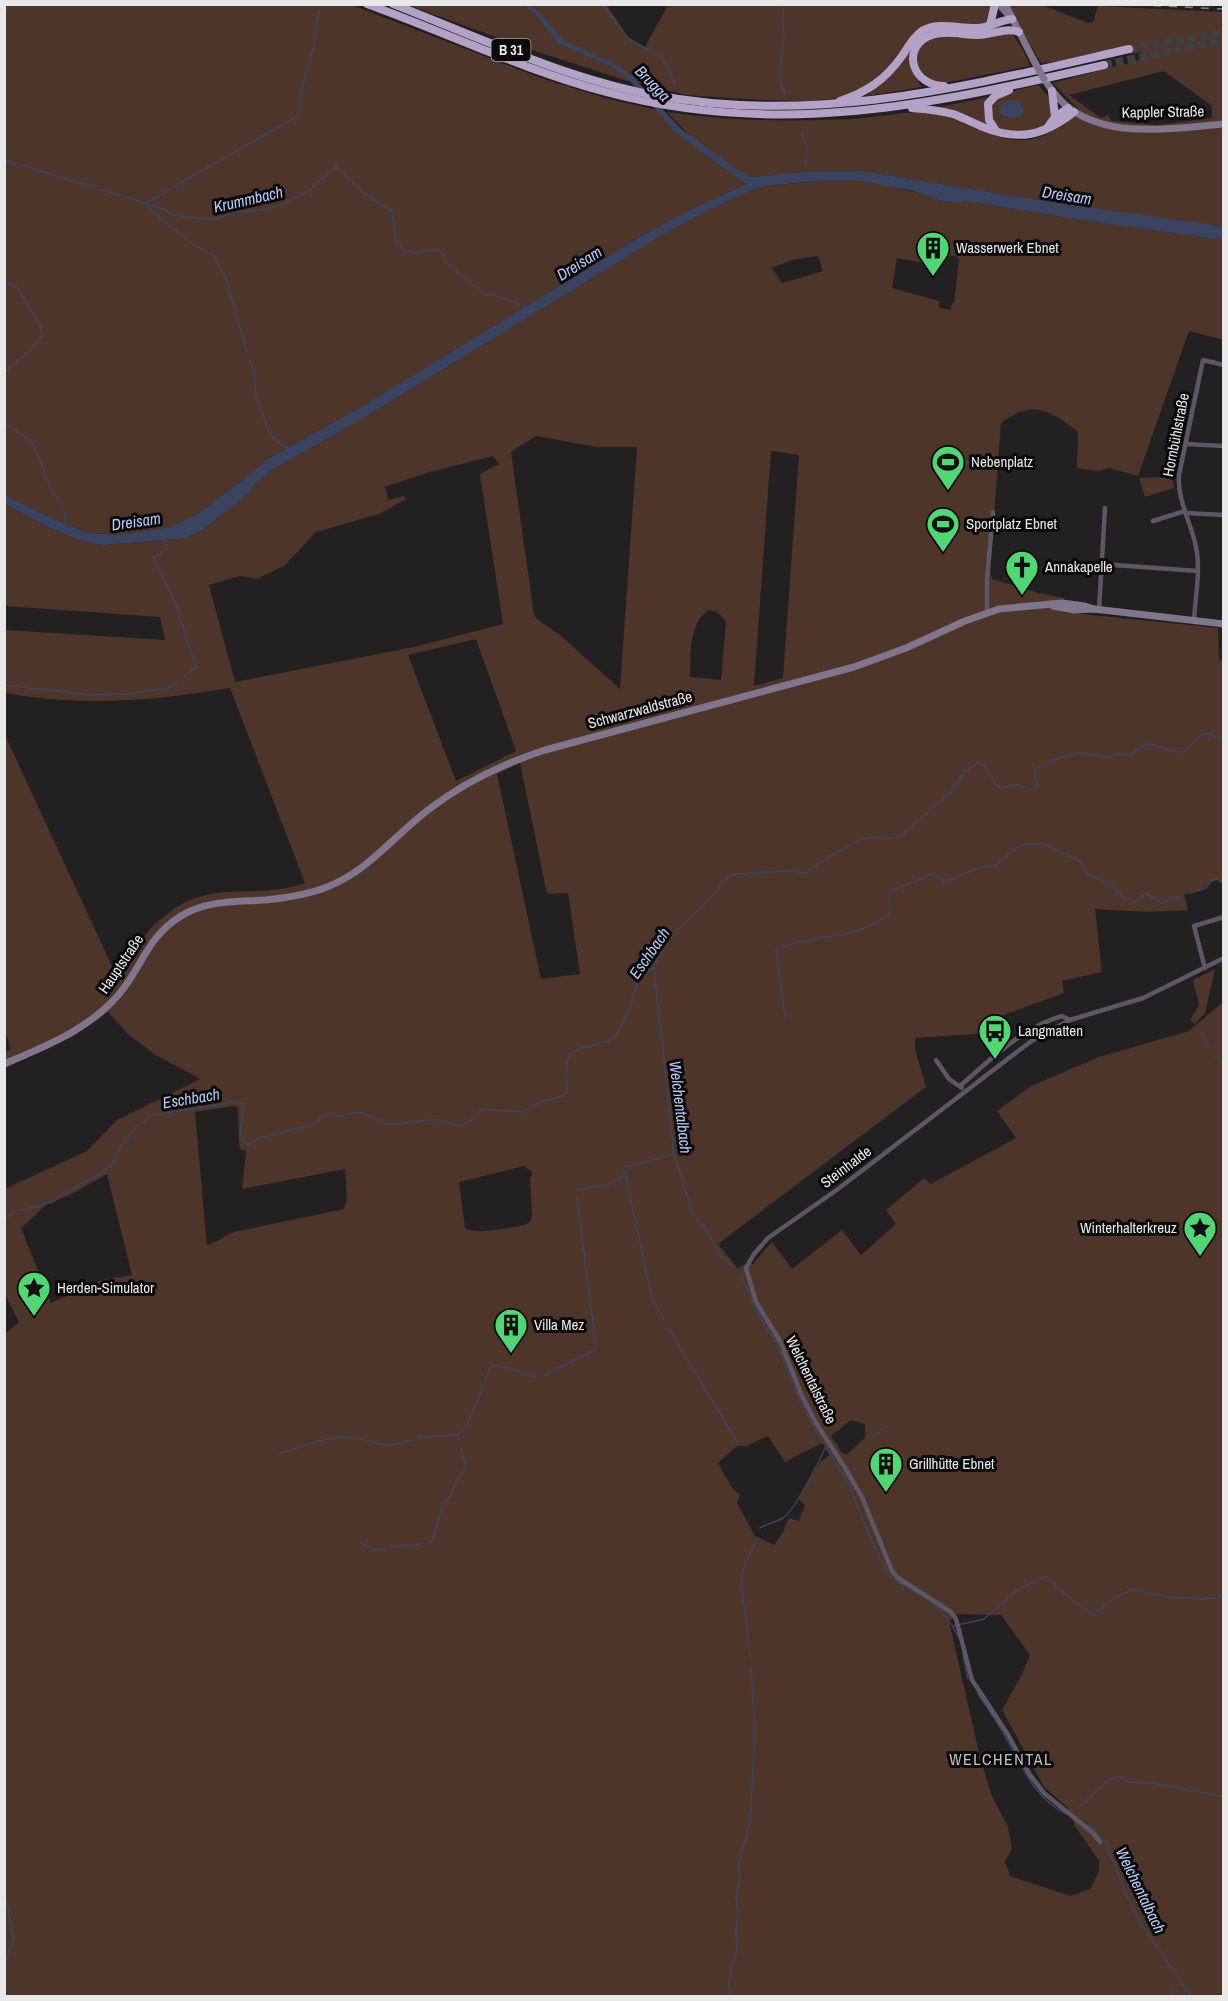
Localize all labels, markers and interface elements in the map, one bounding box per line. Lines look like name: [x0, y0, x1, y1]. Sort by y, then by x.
road number: B 31: [492, 39, 530, 61]
water label: Brugga: [630, 60, 676, 106]
street label: Kappler Straße: [1121, 100, 1205, 123]
water label: Krummbach: [211, 180, 285, 218]
water label: Dreisam: [1041, 180, 1093, 210]
building icon: Wasserwerk Ebnet: [915, 230, 951, 277]
place label: Wasserwerk Ebnet: [956, 237, 1059, 258]
water label: Dreisam: [552, 241, 606, 285]
street label: Hornbühlstraße: [1157, 391, 1194, 479]
sports icon: Nebenplatz: [930, 444, 966, 491]
place label: Nebenplatz: [971, 451, 1033, 472]
sports icon: Sportplatz Ebnet: [925, 506, 961, 553]
water label: Dreisam: [110, 507, 162, 535]
place label: Sportplatz Ebnet: [966, 513, 1058, 534]
church icon: Annakapelle: [1004, 549, 1040, 596]
place label: Annakapelle: [1044, 556, 1113, 577]
street label: Schwarzwaldstraße: [585, 685, 695, 734]
water label: Eschbach: [623, 923, 675, 983]
street label: Hauptstraße: [93, 930, 148, 998]
bus stop icon: Langmatten: [977, 1013, 1013, 1060]
place label: Langmatten: [1018, 1020, 1083, 1041]
water label: Welchentalbach: [664, 1059, 698, 1155]
water label: Eschbach: [161, 1083, 221, 1113]
street label: Steinhalde: [816, 1140, 876, 1193]
place icon: Winterhalterkreuz: [1182, 1210, 1218, 1257]
place label: Winterhalterkreuz: [1080, 1217, 1177, 1238]
place icon: Herden-Simulator: [16, 1270, 52, 1317]
place label: Herden-Simulator: [57, 1277, 154, 1298]
building icon: Villa Mez: [493, 1307, 529, 1354]
place label: Villa Mez: [534, 1314, 584, 1335]
street label: Welchentalstraße: [781, 1332, 842, 1427]
building icon: Grillhütte Ebnet: [868, 1446, 904, 1493]
place label: Grillhütte Ebnet: [909, 1453, 995, 1474]
district label: WELCHENTAL: [949, 1748, 1053, 1770]
water label: Welchentalbach: [1111, 1843, 1171, 1937]

